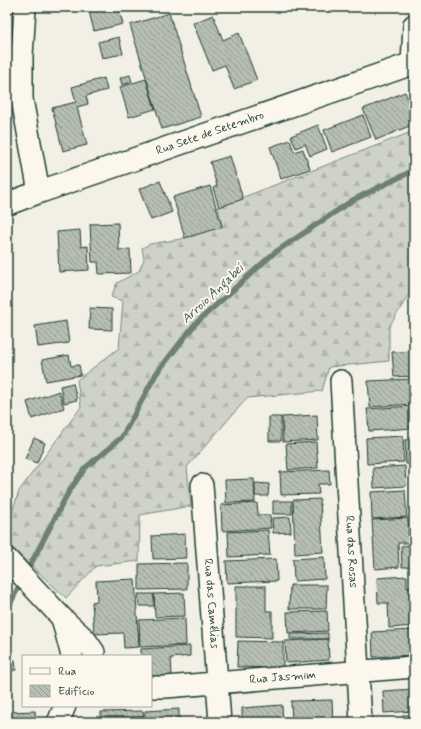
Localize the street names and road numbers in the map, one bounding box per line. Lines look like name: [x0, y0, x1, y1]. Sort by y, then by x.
street label: Rua Sete de Setembro: [154, 107, 267, 159]
street label: Rua das Rosas: [341, 515, 361, 588]
street label: Rua das Camélias: [200, 558, 222, 650]
street label: Rua Jasmim: [249, 667, 316, 688]

